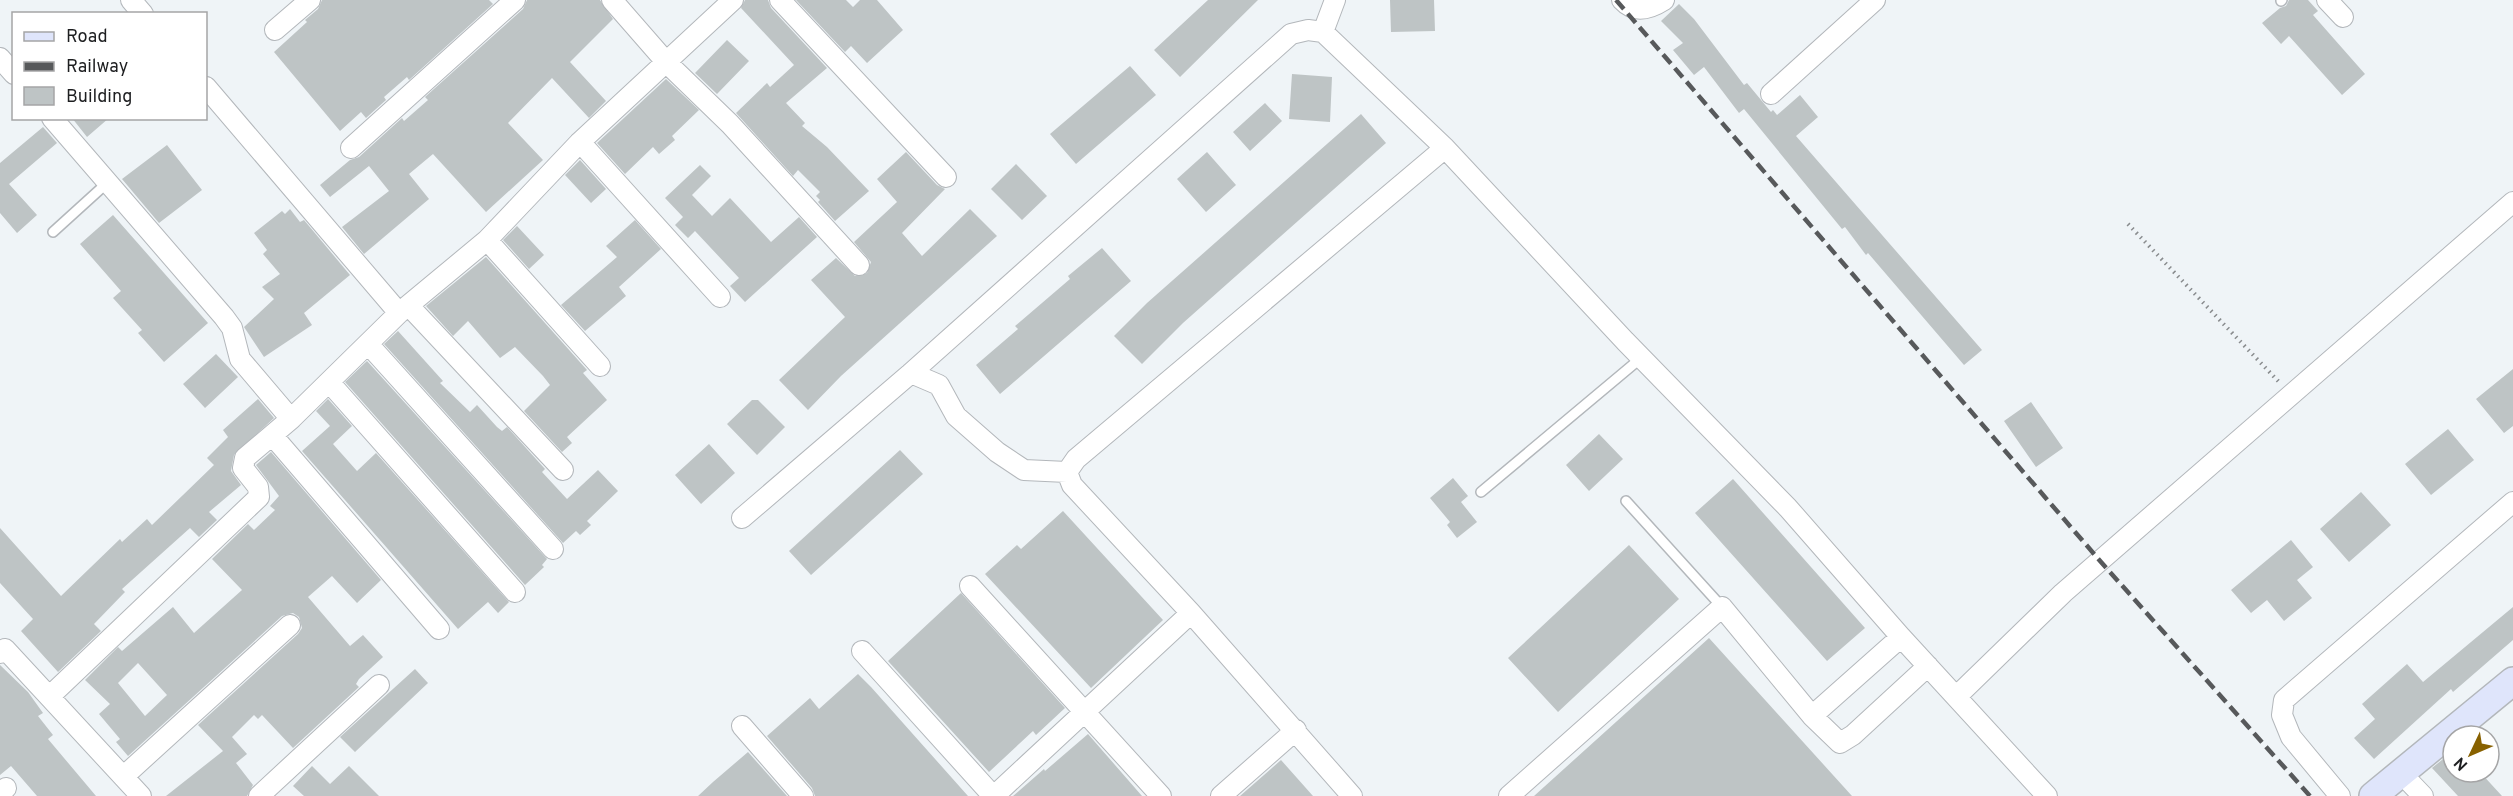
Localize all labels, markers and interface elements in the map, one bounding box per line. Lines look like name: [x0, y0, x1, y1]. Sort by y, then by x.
legend: [12, 12, 207, 120]
text: Road: [66, 26, 108, 49]
text: Railway: [66, 56, 128, 79]
text: Building: [66, 86, 132, 109]
north arrow: [2441, 724, 2501, 784]
text: N: [2450, 752, 2473, 774]

